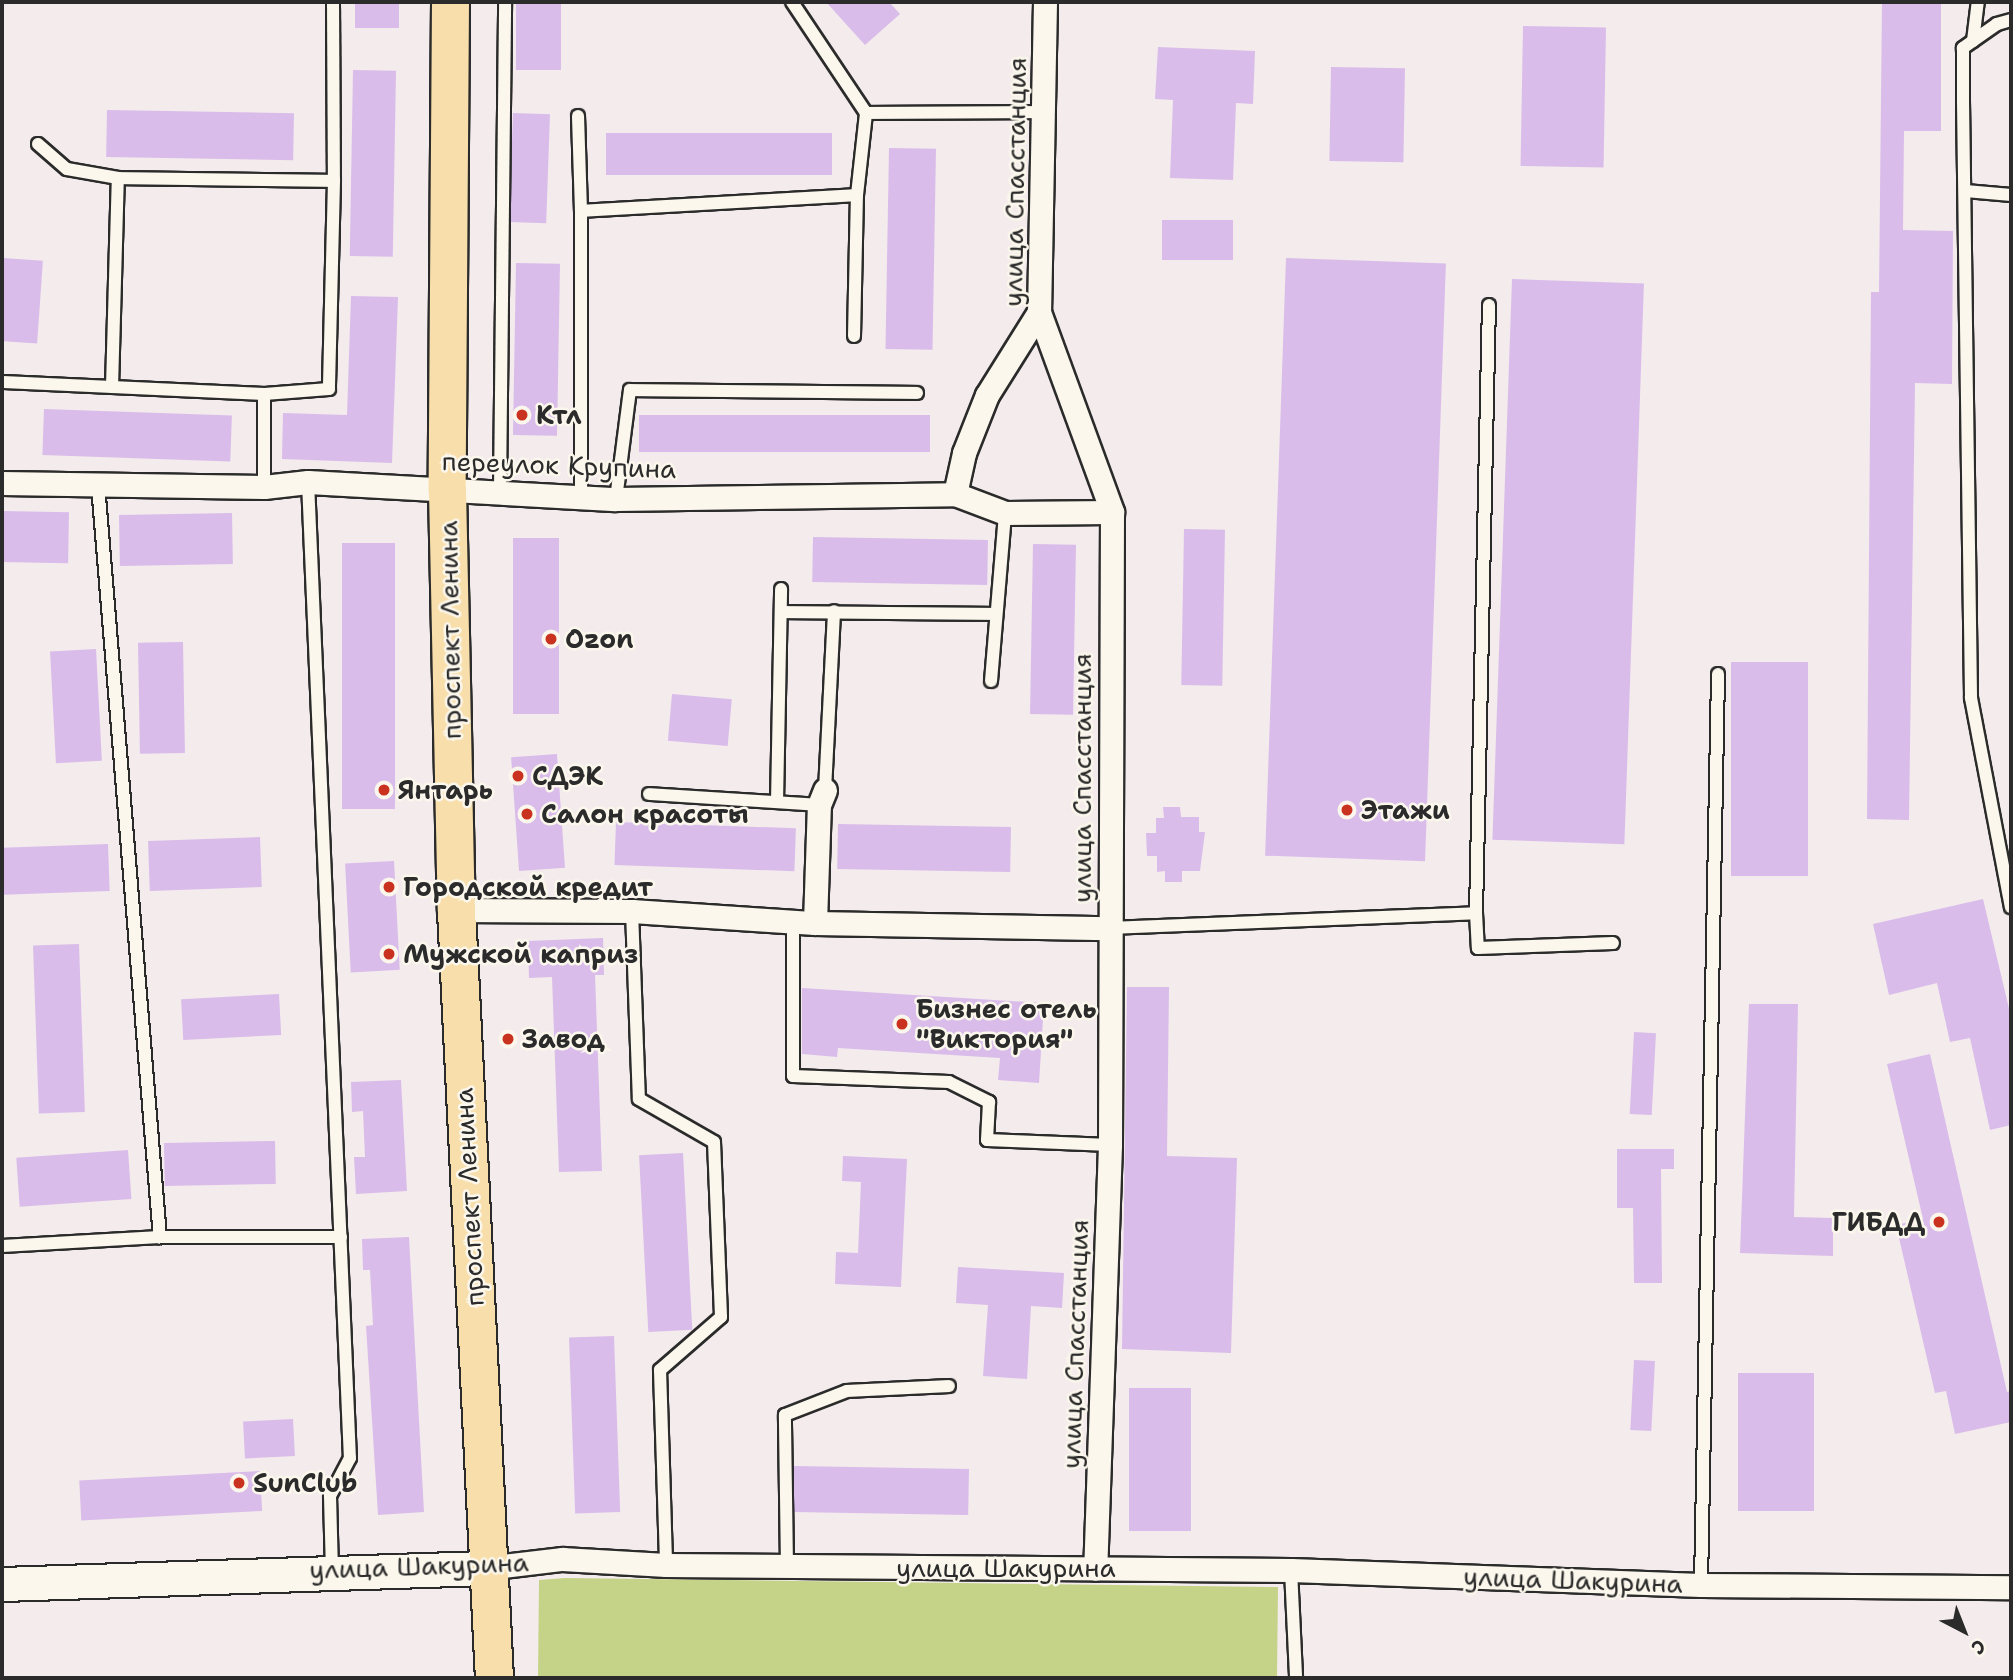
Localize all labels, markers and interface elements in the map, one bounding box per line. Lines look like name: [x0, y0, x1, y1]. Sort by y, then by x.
street label: улица Спасстанция: [997, 57, 1033, 307]
place label: Ктл: [536, 399, 581, 431]
marker: Ктл: [514, 407, 530, 423]
street label: переулок Крупина: [441, 445, 677, 485]
street label: проспект Ленина: [432, 520, 468, 740]
place label: Ozon: [565, 623, 634, 655]
marker: Ozon: [543, 631, 559, 647]
street label: улица Спасстанция: [1066, 653, 1098, 903]
place label: СДЭК: [532, 760, 603, 792]
marker: СДЭК: [510, 768, 526, 784]
place label: Янтарь: [398, 774, 493, 806]
marker: Янтарь: [376, 782, 392, 798]
place label: Этажи: [1361, 794, 1450, 826]
place label: Салон красоты: [541, 798, 749, 830]
marker: Этажи: [1339, 802, 1355, 818]
marker: Салон красоты: [519, 806, 535, 822]
place label: Городской кредит: [403, 871, 653, 903]
marker: Городской кредит: [381, 879, 397, 895]
place label: Мужской каприз: [403, 938, 638, 970]
marker: Мужской каприз: [381, 946, 397, 962]
place label: Бизнес отель "Виктория": [916, 993, 1096, 1054]
marker: Бизнес отель "Виктория": [894, 1016, 910, 1032]
place label: Завод: [522, 1023, 605, 1055]
marker: Завод: [500, 1031, 516, 1047]
street label: проспект Ленина: [448, 1087, 490, 1307]
place label: ГИБДД: [1832, 1206, 1925, 1238]
marker: ГИБДД: [1931, 1214, 1947, 1230]
street label: улица Спасстанция: [1055, 1219, 1095, 1469]
place label: SunClub: [253, 1467, 357, 1499]
marker: SunClub: [231, 1475, 247, 1491]
street label: улица Шакурина: [309, 1547, 529, 1585]
street label: улица Шакурина: [896, 1552, 1116, 1584]
street label: улица Шакурина: [1463, 1561, 1683, 1599]
north arrow: [1929, 1596, 1999, 1666]
text: С: [1966, 1634, 1991, 1660]

